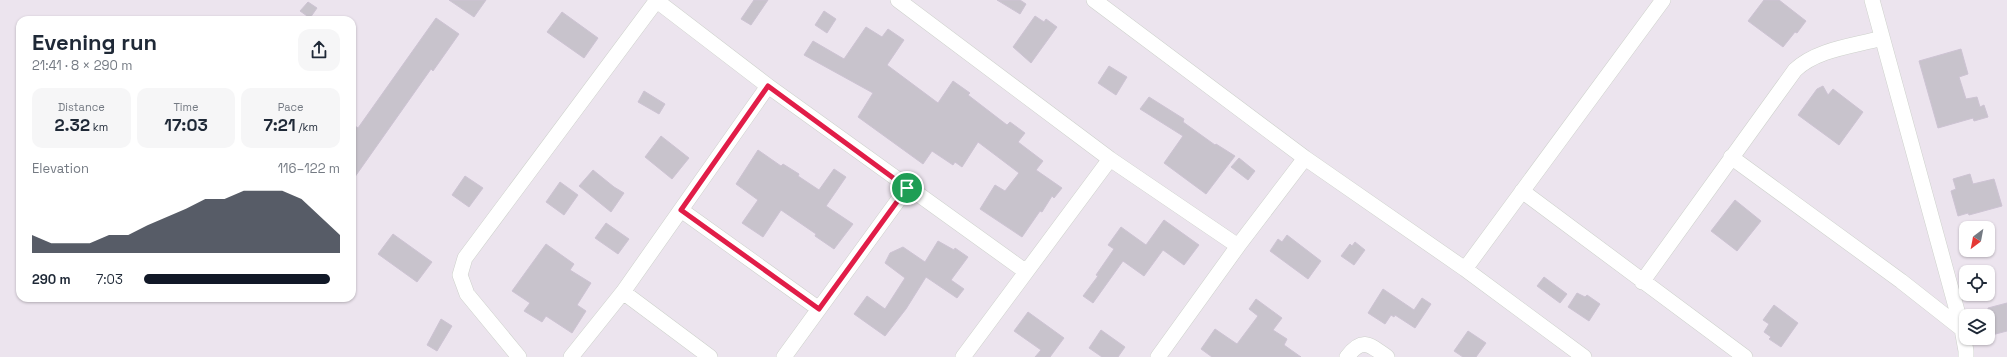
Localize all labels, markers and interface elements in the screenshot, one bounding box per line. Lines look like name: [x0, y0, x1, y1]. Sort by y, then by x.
text: Evening run: [32, 28, 157, 56]
button: share: [298, 29, 340, 71]
text: 21:41 · 8 × 290 m: [32, 57, 132, 74]
text: Distance: [58, 100, 105, 114]
text: Time: [173, 100, 199, 114]
text: Pace: [278, 100, 304, 114]
text: 2.32: [54, 114, 90, 136]
text: 17:03: [164, 114, 208, 136]
text: 7:21: [263, 114, 296, 136]
text: km: [90, 120, 108, 134]
text: /km: [296, 120, 318, 134]
text: Elevation: [32, 160, 89, 177]
text: 116–122 m: [278, 160, 340, 177]
pin: [890, 171, 924, 205]
icon: arrive: [896, 177, 918, 199]
north arrow: [1959, 221, 1995, 257]
map controls: [1959, 221, 1995, 345]
button: locate: [1959, 265, 1995, 301]
text: 290 m: [32, 271, 71, 288]
text: 7:03: [96, 271, 123, 288]
button: layers: [1959, 309, 1995, 345]

